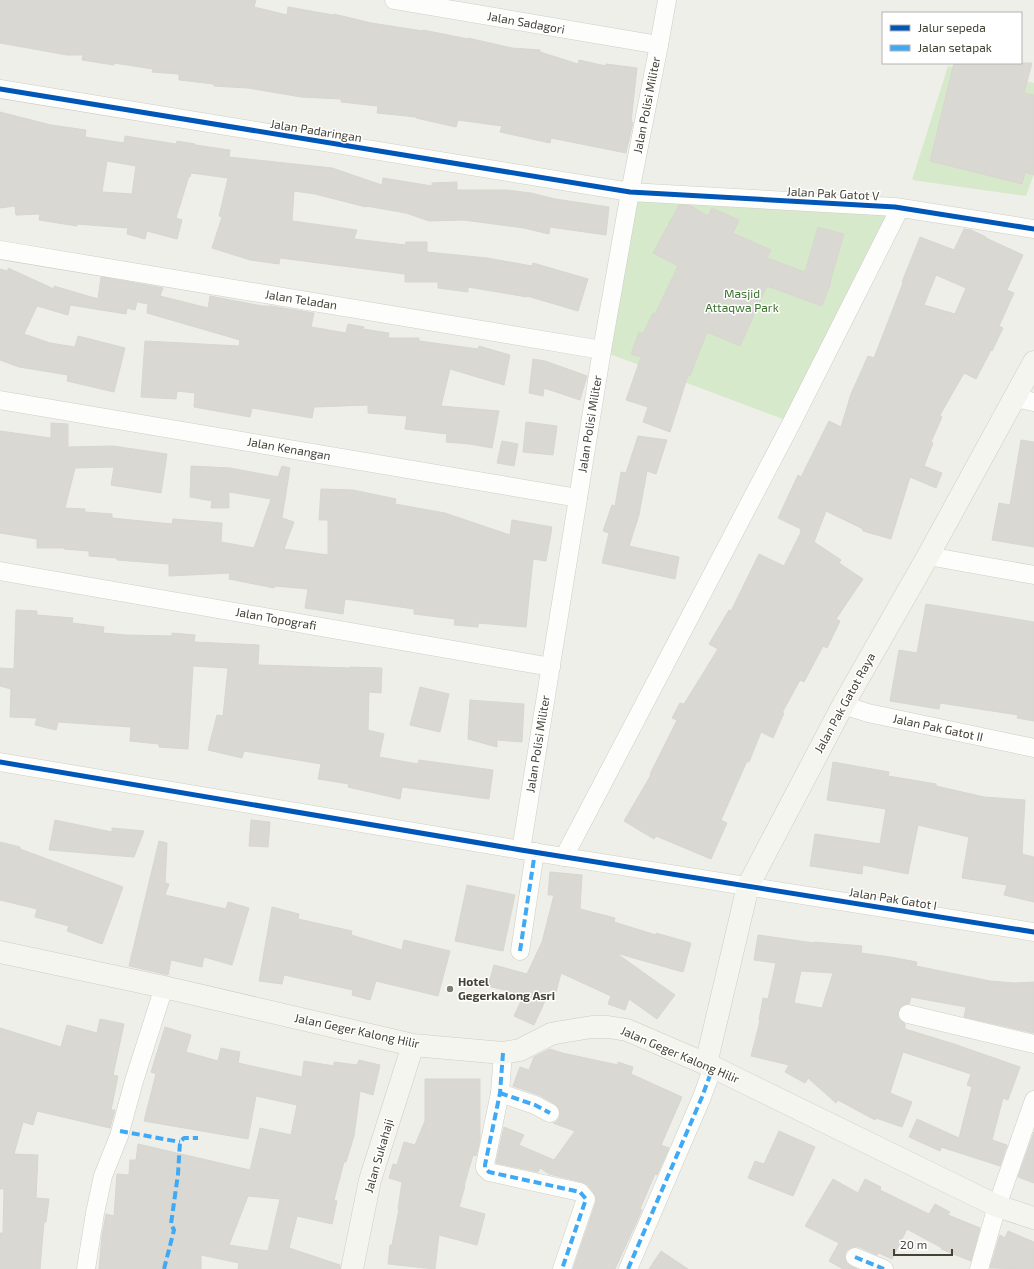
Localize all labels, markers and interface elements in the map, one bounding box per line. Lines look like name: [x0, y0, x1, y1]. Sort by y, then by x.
street label: Jalan Sadagori: [486, 8, 566, 36]
legend: [882, 12, 1022, 64]
text: Jalur sepeda: [918, 20, 986, 34]
text: Jalan setapak: [918, 40, 992, 54]
street label: Jalan Polisi Militer: [630, 55, 662, 154]
street label: Jalan Padaringan: [269, 116, 363, 144]
street label: Jalan Pak Gatot V: [786, 184, 880, 202]
street label: Jalan Teladan: [264, 286, 338, 312]
park label: Masjid Attaqwa Park: [705, 286, 779, 314]
street label: Jalan Polisi Militer: [574, 374, 604, 474]
street label: Jalan Kenangan: [246, 434, 332, 462]
street label: Jalan Topografi: [235, 604, 318, 632]
street label: Jalan Pak Gatot Raya: [811, 650, 877, 755]
street label: Jalan Polisi Militer: [522, 694, 552, 794]
street label: Jalan Pak Gatot II: [892, 711, 985, 743]
street label: Jalan Pak Gatot I: [848, 884, 938, 912]
place label: Hotel Gegerkalong Asri: [458, 974, 555, 1002]
marker: Hotel Gegerkalong Asri: [445, 984, 455, 994]
street label: Jalan Geger Kalong Hilir: [293, 1010, 421, 1050]
street label: Jalan Geger Kalong Hilir: [619, 1023, 742, 1086]
street label: Jalan Sukahaji: [361, 1117, 396, 1195]
scale bar: [894, 1231, 952, 1257]
text: 20 m: [900, 1237, 927, 1251]

